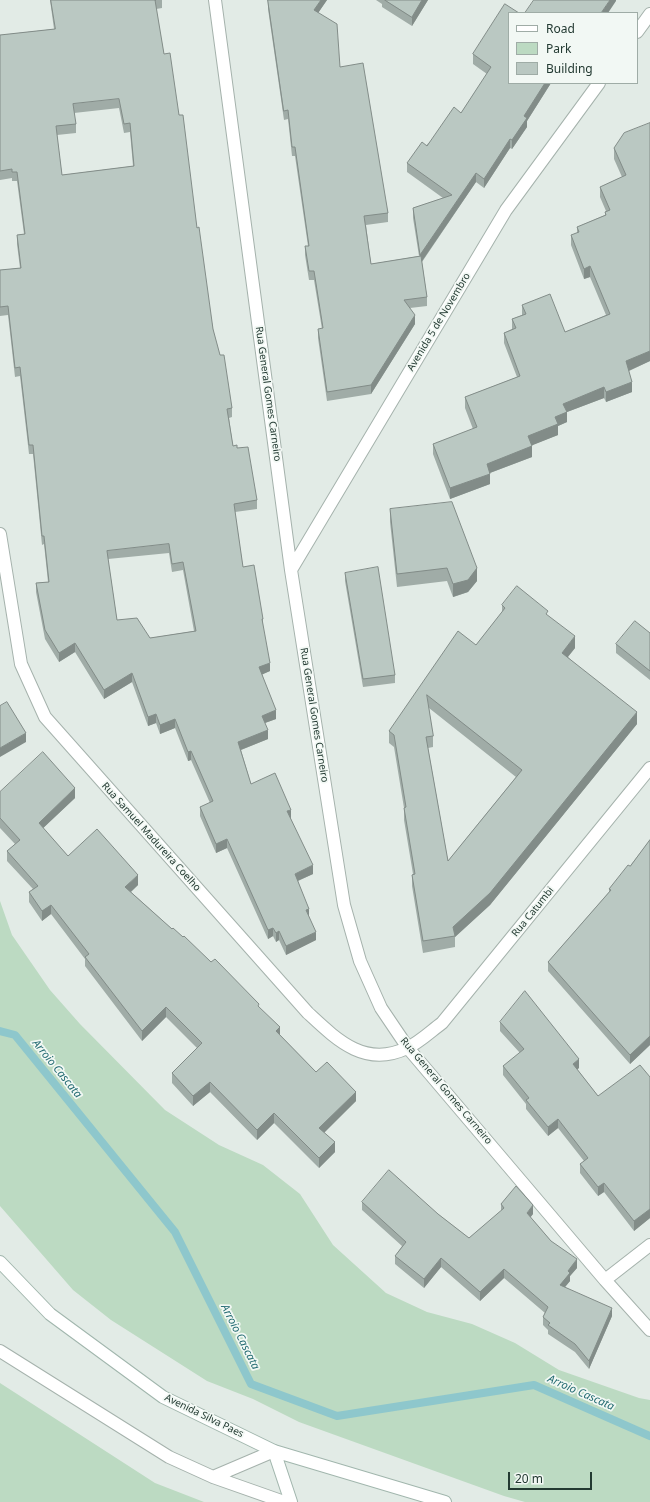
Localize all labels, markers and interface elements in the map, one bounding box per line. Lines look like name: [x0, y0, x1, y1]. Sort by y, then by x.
legend: [508, 12, 638, 84]
text: Road: [546, 20, 575, 37]
text: Park: [546, 40, 571, 57]
text: Building: [546, 60, 593, 77]
street label: Avenida 5 de Novembro: [405, 271, 473, 373]
street label: Rua General Gomes Carneiro: [253, 326, 283, 462]
street label: Rua General Gomes Carneiro: [297, 647, 331, 783]
street label: Rua Samuel Madureira Coelho: [99, 780, 203, 894]
street label: Rua Catumbi: [509, 885, 557, 939]
street label: Rua General Gomes Carneiro: [398, 1035, 494, 1147]
water label: Arroio Cascata: [29, 1037, 85, 1101]
water label: Arroio Cascata: [218, 1302, 262, 1372]
water label: Arroio Cascata: [546, 1372, 616, 1414]
street label: Avenida Silva Paes: [163, 1392, 245, 1440]
scale bar: [510, 1464, 594, 1490]
text: 20 m: [515, 1470, 543, 1487]

